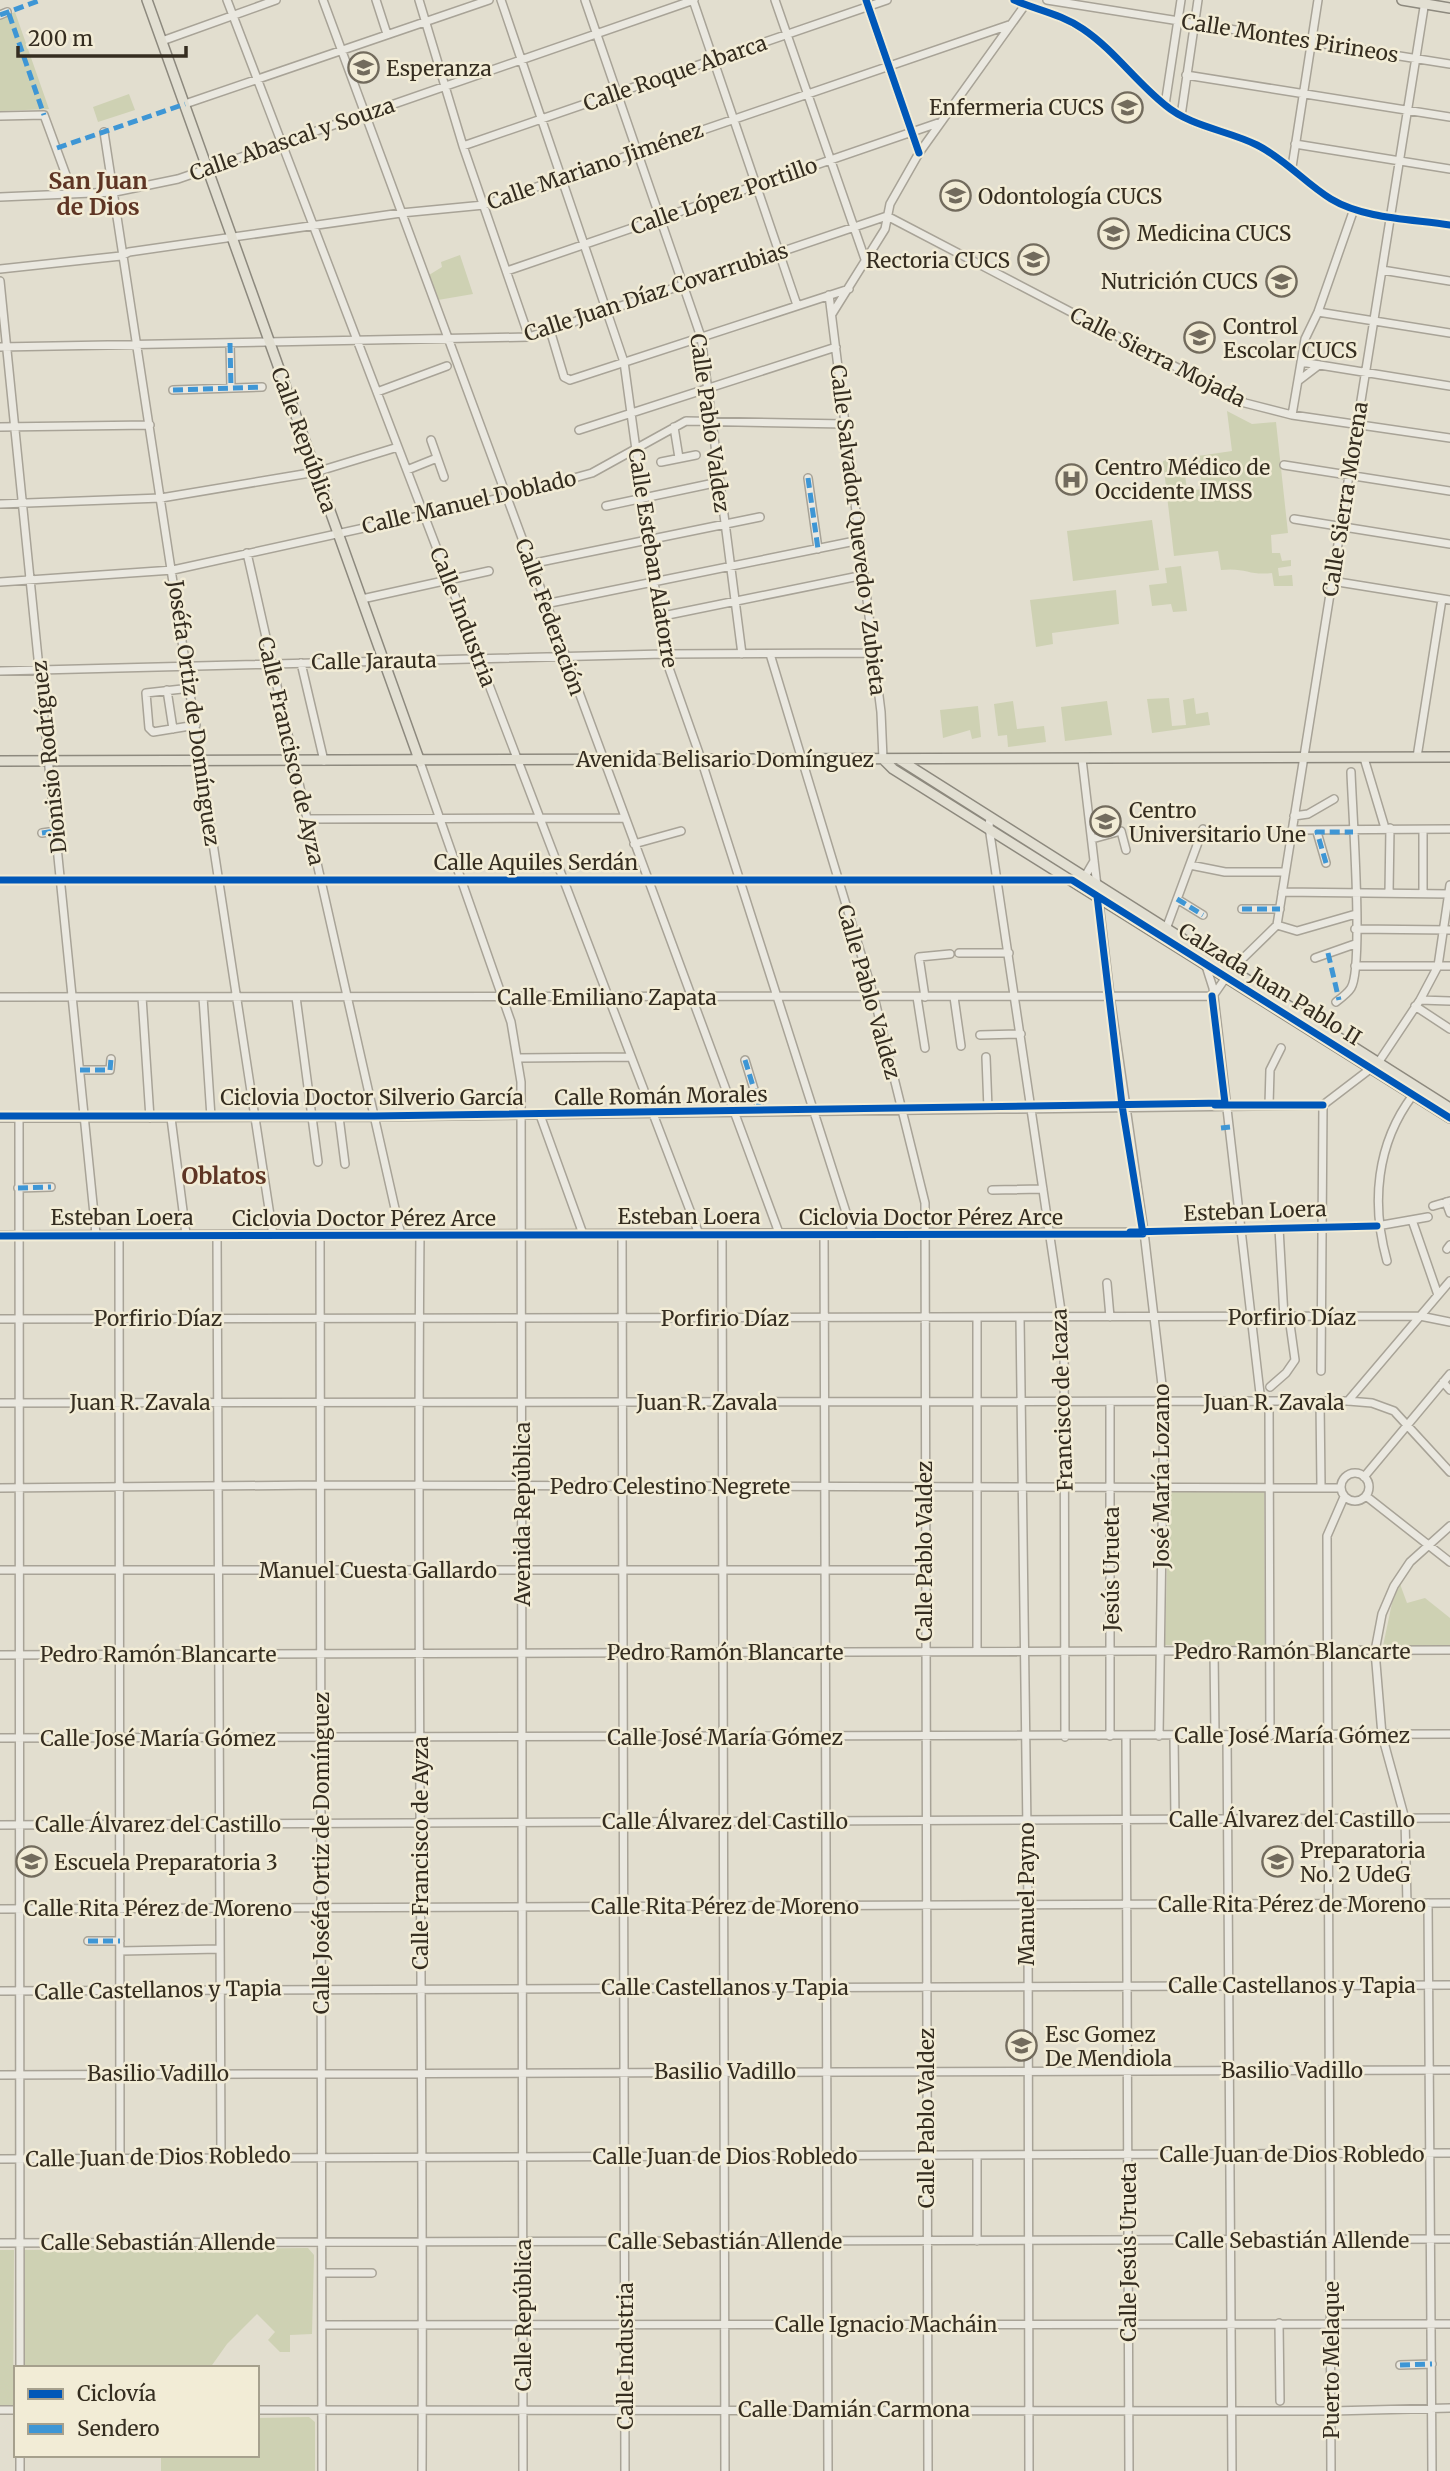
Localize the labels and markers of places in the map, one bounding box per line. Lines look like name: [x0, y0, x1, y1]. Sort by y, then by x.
school or university icon: Esperanza: [346, 51, 380, 85]
place label: Esperanza: [386, 55, 492, 82]
school or university icon: Enfermeria CUCS: [1110, 90, 1144, 124]
place label: Enfermeria CUCS: [929, 94, 1104, 121]
school or university icon: Odontología CUCS: [938, 179, 972, 213]
place label: Odontología CUCS: [978, 183, 1162, 210]
school or university icon: Medicina CUCS: [1097, 216, 1131, 250]
place label: Medicina CUCS: [1137, 220, 1291, 247]
school or university icon: Rectoria CUCS: [1016, 243, 1050, 277]
place label: Rectoria CUCS: [866, 247, 1010, 274]
school or university icon: Nutrición CUCS: [1264, 264, 1298, 298]
place label: Nutrición CUCS: [1101, 268, 1258, 295]
place label: Control Escolar CUCS: [1223, 313, 1357, 364]
school or university icon: Control Escolar CUCS: [1183, 321, 1217, 355]
place label: Centro Médico de Occidente IMSS: [1095, 454, 1270, 505]
hospital icon: Centro Médico de Occidente IMSS: [1055, 462, 1089, 496]
place label: Centro Universitario Une: [1129, 797, 1306, 848]
school or university icon: Centro Universitario Une: [1089, 805, 1123, 839]
place label: Preparatoria No. 2 UdeG: [1300, 1837, 1425, 1888]
school or university icon: Escuela Preparatoria 3: [14, 1845, 48, 1879]
school or university icon: Preparatoria No. 2 UdeG: [1260, 1845, 1294, 1879]
place label: Escuela Preparatoria 3: [54, 1849, 278, 1876]
place label: Esc Gomez De Mendiola: [1045, 2021, 1172, 2072]
school or university icon: Esc Gomez De Mendiola: [1005, 2029, 1039, 2063]

